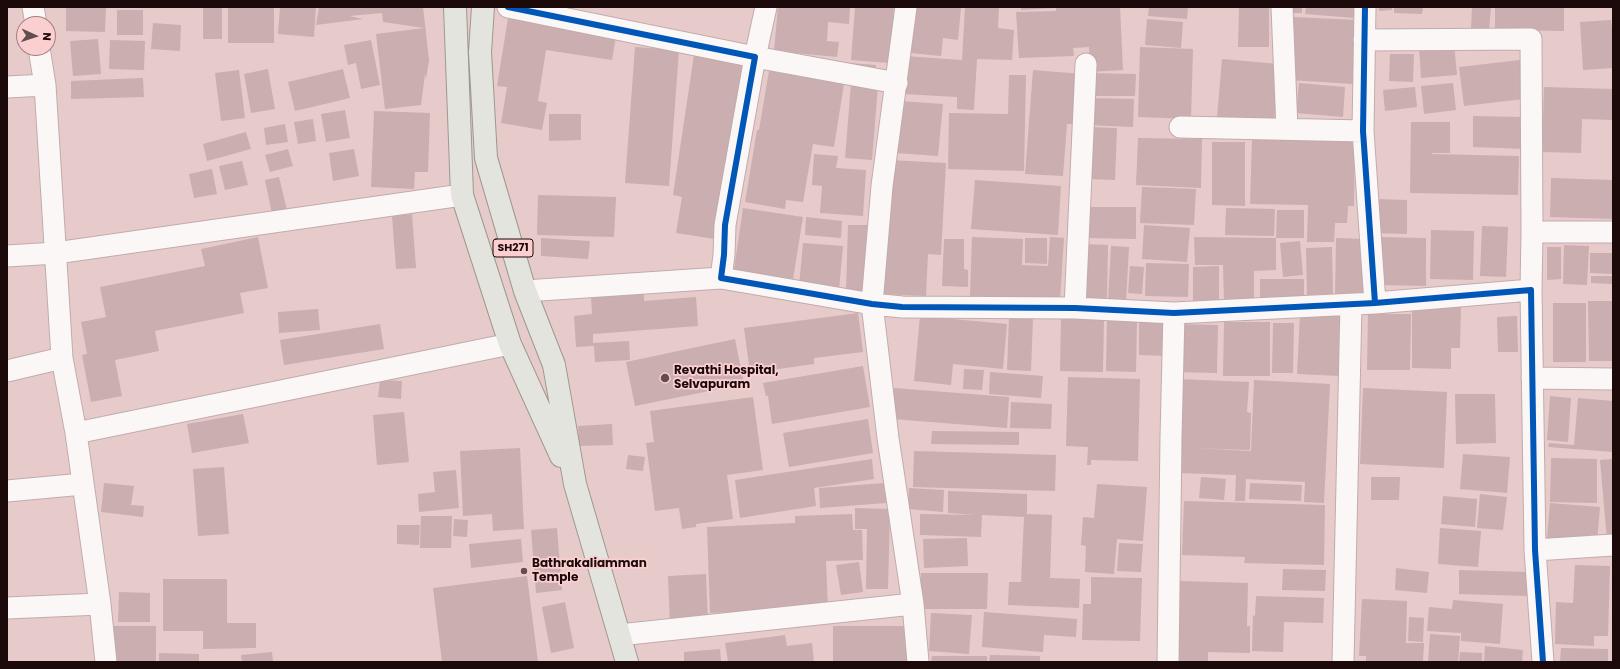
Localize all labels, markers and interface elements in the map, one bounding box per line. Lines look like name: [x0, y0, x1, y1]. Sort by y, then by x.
north arrow: [16, 16, 56, 56]
text: N: [39, 32, 55, 41]
road number: SH271: [493, 239, 533, 257]
place label: Revathi Hospital, Selvapuram: [674, 364, 779, 392]
marker: Revathi Hospital, Selvapuram: [659, 372, 671, 384]
place label: Bathrakaliamman Temple: [532, 557, 647, 585]
marker: Bathrakaliamman Temple: [519, 566, 529, 576]

